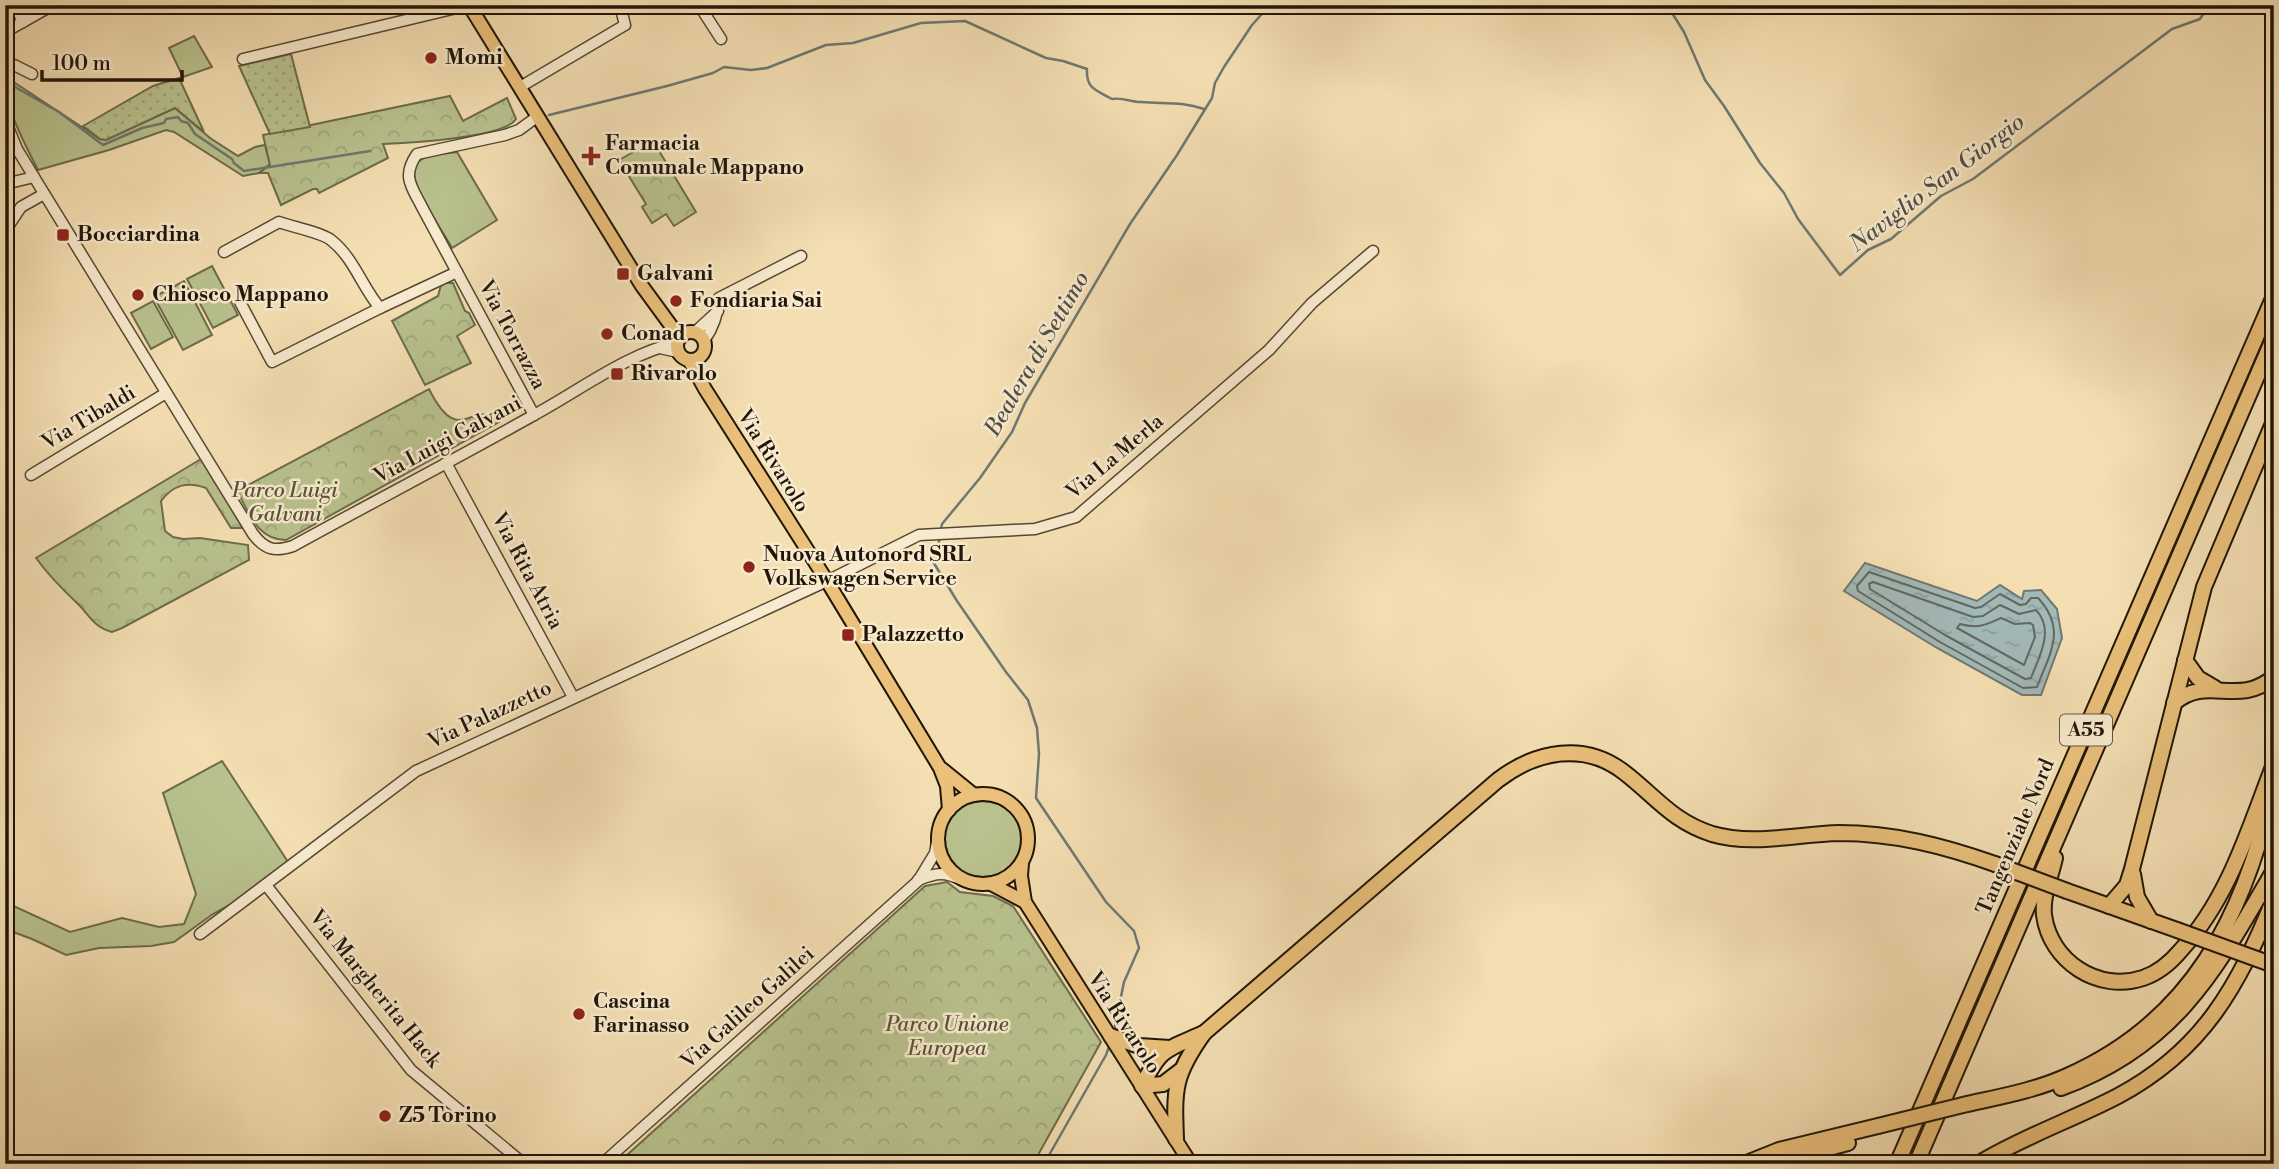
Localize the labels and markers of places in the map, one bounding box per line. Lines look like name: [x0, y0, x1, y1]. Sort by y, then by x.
place label: Momi: [445, 45, 503, 71]
marker: Momi: [423, 50, 439, 66]
place label: Farmacia Comunale Mappano: [605, 131, 804, 181]
marker: Farmacia Comunale Mappano: [583, 148, 599, 164]
place label: Bocciardina: [77, 222, 200, 248]
marker: Bocciardina: [55, 227, 71, 243]
place label: Galvani: [637, 261, 714, 287]
marker: Galvani: [615, 266, 631, 282]
place label: Chiosco Mappano: [152, 282, 329, 308]
marker: Chiosco Mappano: [130, 287, 146, 303]
place label: Fondiaria Sai: [690, 288, 822, 314]
marker: Fondiaria Sai: [668, 293, 684, 309]
place label: Conad: [621, 321, 686, 347]
marker: Conad: [599, 326, 615, 342]
place label: Rivarolo: [631, 361, 717, 387]
marker: Rivarolo: [609, 366, 625, 382]
place label: Nuova Autonord SRL Volkswagen Service: [762, 542, 971, 592]
marker: Nuova Autonord SRL Volkswagen Service: [741, 559, 757, 575]
place label: Palazzetto: [862, 622, 964, 648]
marker: Palazzetto: [840, 627, 856, 643]
place label: Cascina Farinasso: [593, 989, 690, 1039]
marker: Cascina Farinasso: [571, 1006, 587, 1022]
place label: Z5 Torino: [399, 1103, 497, 1129]
marker: Z5 Torino: [377, 1108, 393, 1124]

